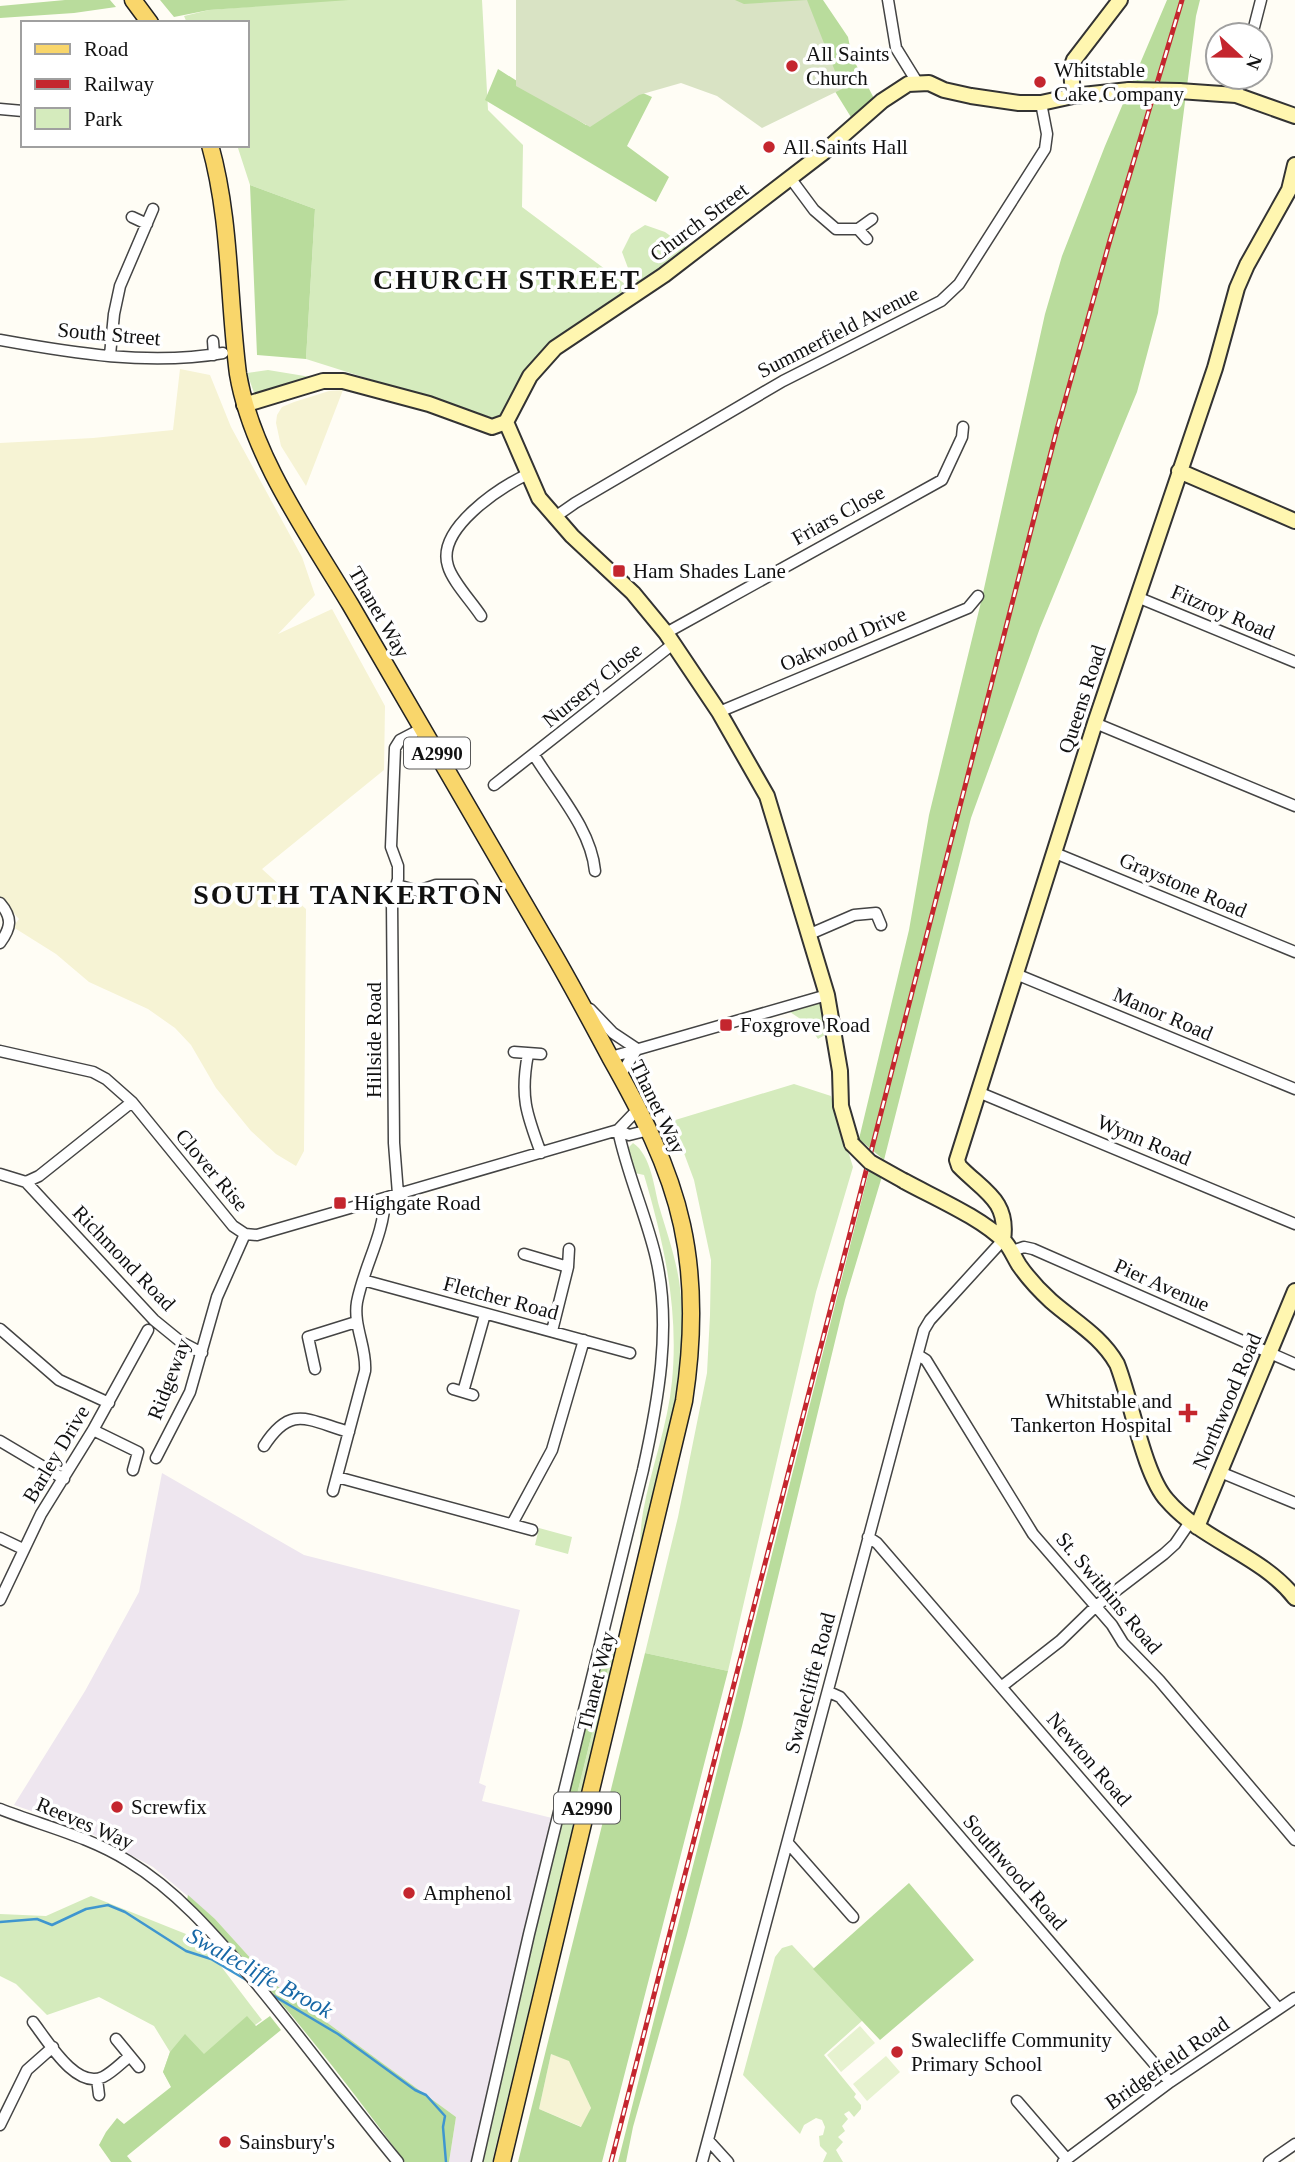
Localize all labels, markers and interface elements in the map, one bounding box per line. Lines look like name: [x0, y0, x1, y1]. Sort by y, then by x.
legend: [21, 21, 248, 147]
north arrow: [1204, 21, 1274, 91]
text: Road: [84, 37, 129, 61]
place label: All Saints Church: [806, 42, 889, 90]
text: N: [1242, 52, 1267, 73]
marker: All Saints Church: [784, 58, 800, 74]
place label: Whitstable Cake Company: [1054, 58, 1185, 106]
text: Railway: [84, 72, 154, 96]
marker: Whitstable Cake Company: [1032, 74, 1048, 90]
text: Park: [84, 107, 123, 131]
place label: All Saints Hall: [783, 135, 908, 159]
marker: All Saints Hall: [761, 139, 777, 155]
street label: Church Street: [645, 177, 753, 267]
district label: CHURCH STREET: [373, 264, 641, 295]
street label: Summerfield Avenue: [753, 281, 923, 383]
street label: South Street: [57, 318, 162, 350]
street label: Friars Close: [788, 480, 888, 550]
place label: Ham Shades Lane: [633, 559, 786, 583]
street label: Thanet Way: [343, 562, 415, 662]
marker: Ham Shades Lane: [611, 563, 627, 579]
street label: Fitzroy Road: [1168, 579, 1279, 645]
street label: Oakwood Drive: [776, 602, 910, 676]
street label: Nursery Close: [538, 638, 646, 732]
street label: Queens Road: [1053, 641, 1111, 756]
road number: A2990: [404, 738, 470, 768]
street label: Graystone Road: [1116, 847, 1251, 923]
district label: SOUTH TANKERTON: [193, 879, 505, 910]
street label: Hillside Road: [362, 981, 386, 1098]
street label: Manor Road: [1110, 982, 1217, 1046]
place label: Foxgrove Road: [740, 1013, 871, 1037]
marker: Foxgrove Road: [718, 1017, 734, 1033]
street label: Thanet Way: [625, 1056, 691, 1158]
street label: Wynn Road: [1093, 1109, 1195, 1171]
street label: Clover Rise: [171, 1124, 253, 1216]
place label: Highgate Road: [354, 1191, 481, 1215]
marker: Highgate Road: [332, 1195, 348, 1211]
street label: Richmond Road: [68, 1200, 181, 1316]
street label: Pier Avenue: [1111, 1253, 1213, 1317]
street label: Fletcher Road: [441, 1271, 562, 1325]
street label: Northwood Road: [1188, 1329, 1267, 1473]
street label: Ridgeway: [143, 1334, 196, 1423]
place label: Whitstable and Tankerton Hospital: [1011, 1389, 1172, 1437]
street label: Barley Drive: [18, 1401, 94, 1507]
marker: Whitstable and Tankerton Hospital: [1178, 1403, 1198, 1423]
street label: St. Swithins Road: [1051, 1527, 1167, 1659]
street label: Swalecliffe Road: [780, 1609, 840, 1756]
street label: Thanet Way: [572, 1629, 620, 1733]
street label: Newton Road: [1042, 1707, 1136, 1811]
street label: Reeves Way: [33, 1792, 138, 1854]
road number: A2990: [554, 1792, 620, 1824]
place label: Screwfix: [131, 1795, 207, 1819]
marker: Screwfix: [109, 1799, 125, 1815]
street label: Southwood Road: [958, 1809, 1072, 1935]
place label: Amphenol: [423, 1881, 512, 1905]
marker: Amphenol: [401, 1885, 417, 1901]
water label: Swalecliffe Brook: [183, 1923, 338, 2024]
street label: Bridgefield Road: [1101, 2011, 1234, 2114]
place label: Swalecliffe Community Primary School: [911, 2028, 1112, 2076]
marker: Swalecliffe Community Primary School: [889, 2044, 905, 2060]
place label: Sainsbury's: [239, 2130, 335, 2154]
marker: Sainsbury's: [217, 2134, 233, 2150]

